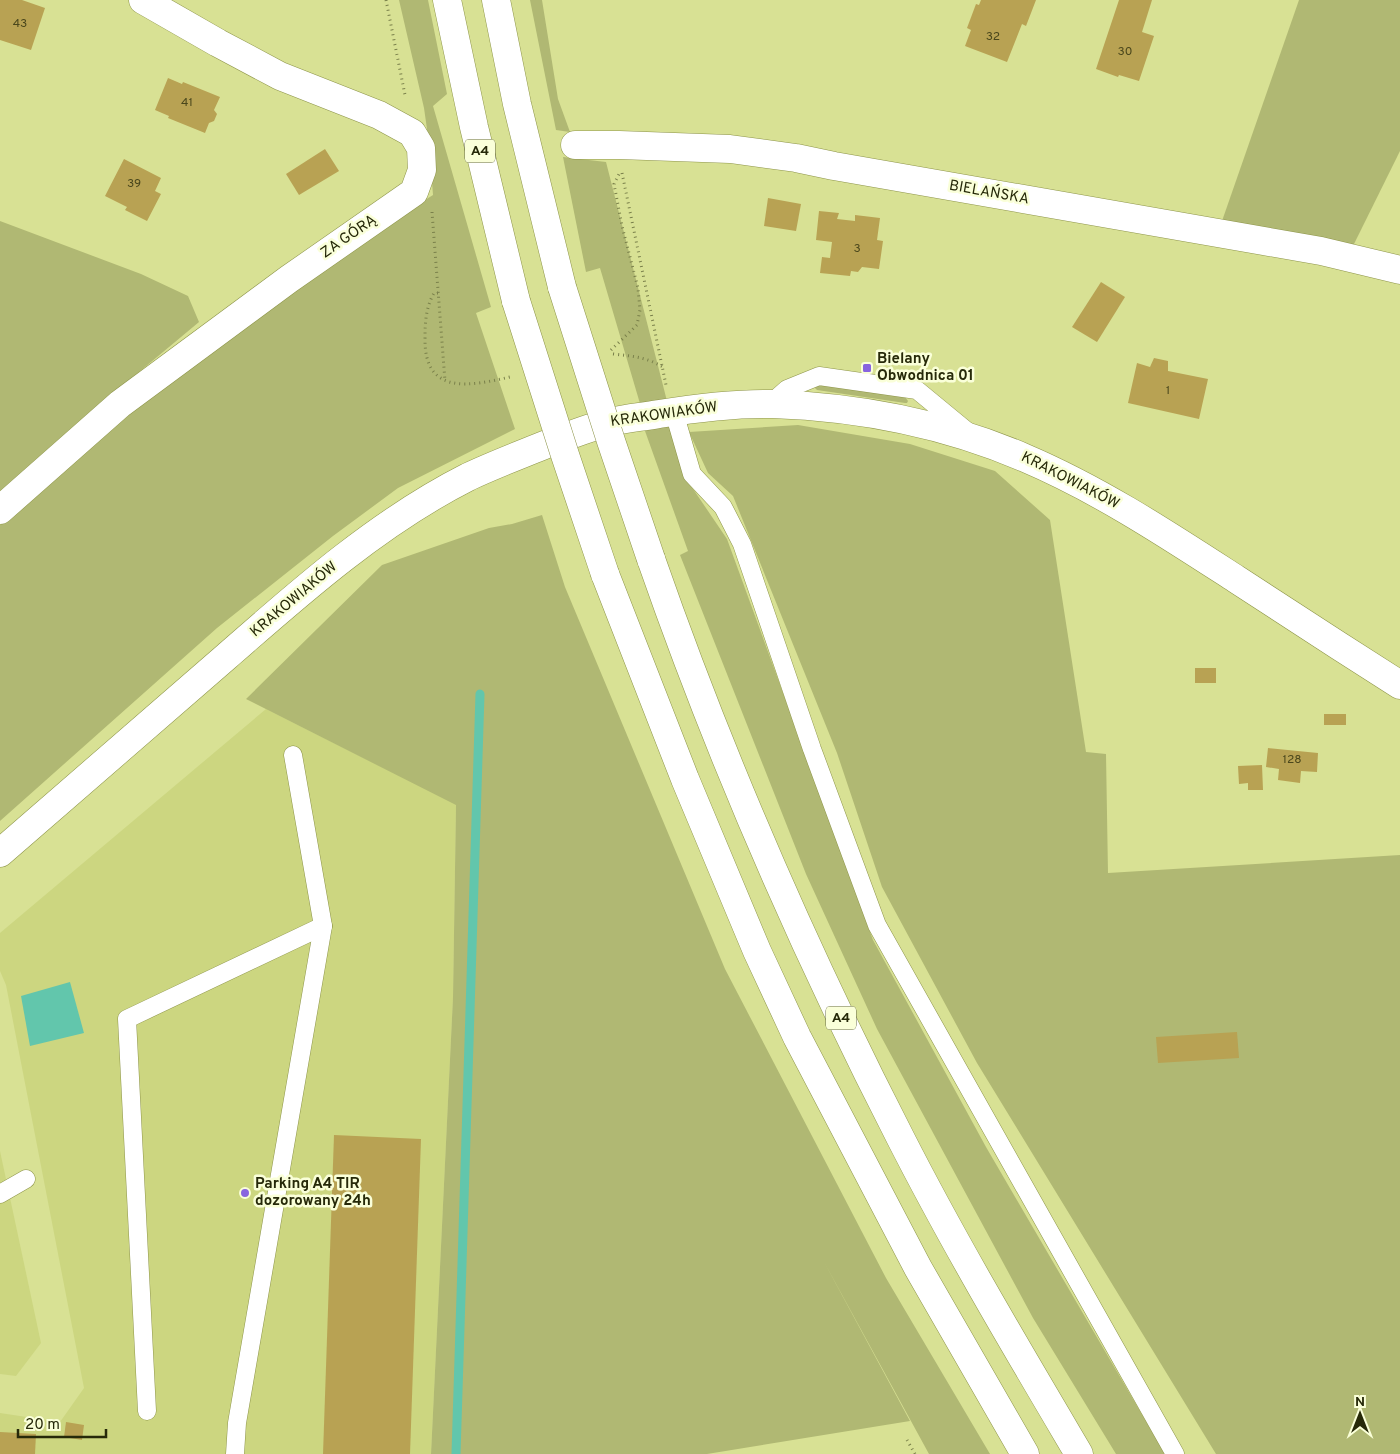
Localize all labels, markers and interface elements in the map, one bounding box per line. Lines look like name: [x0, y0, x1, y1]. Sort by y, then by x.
house number: 43: [13, 16, 27, 32]
house number: 32: [986, 29, 1000, 45]
house number: 30: [1118, 44, 1132, 60]
house number: 41: [181, 95, 193, 111]
road number: A4: [465, 140, 495, 162]
house number: 39: [127, 176, 141, 192]
street label: BIELAŃSKA: [947, 176, 1031, 209]
street label: ZA GÓRĄ: [316, 209, 381, 263]
house number: 3: [853, 241, 861, 257]
place label: Bielany Obwodnica 01: [877, 350, 974, 386]
marker: Bielany Obwodnica 01: [861, 362, 873, 374]
house number: 1: [1166, 383, 1170, 399]
street label: KRAKOWIAKÓW: [609, 396, 719, 432]
street label: KRAKOWIAKÓW: [1018, 446, 1123, 514]
street label: KRAKOWIAKÓW: [245, 557, 341, 642]
house number: 128: [1282, 752, 1302, 768]
road number: A4: [826, 1006, 856, 1030]
place label: Parking A4 TIR dozorowany 24h: [255, 1175, 371, 1211]
marker: Parking A4 TIR dozorowany 24h: [239, 1187, 251, 1199]
north arrow: [1335, 1389, 1385, 1439]
text: N: [1355, 1394, 1365, 1411]
scale bar: [18, 1406, 105, 1438]
text: 20 m: [25, 1416, 60, 1435]

